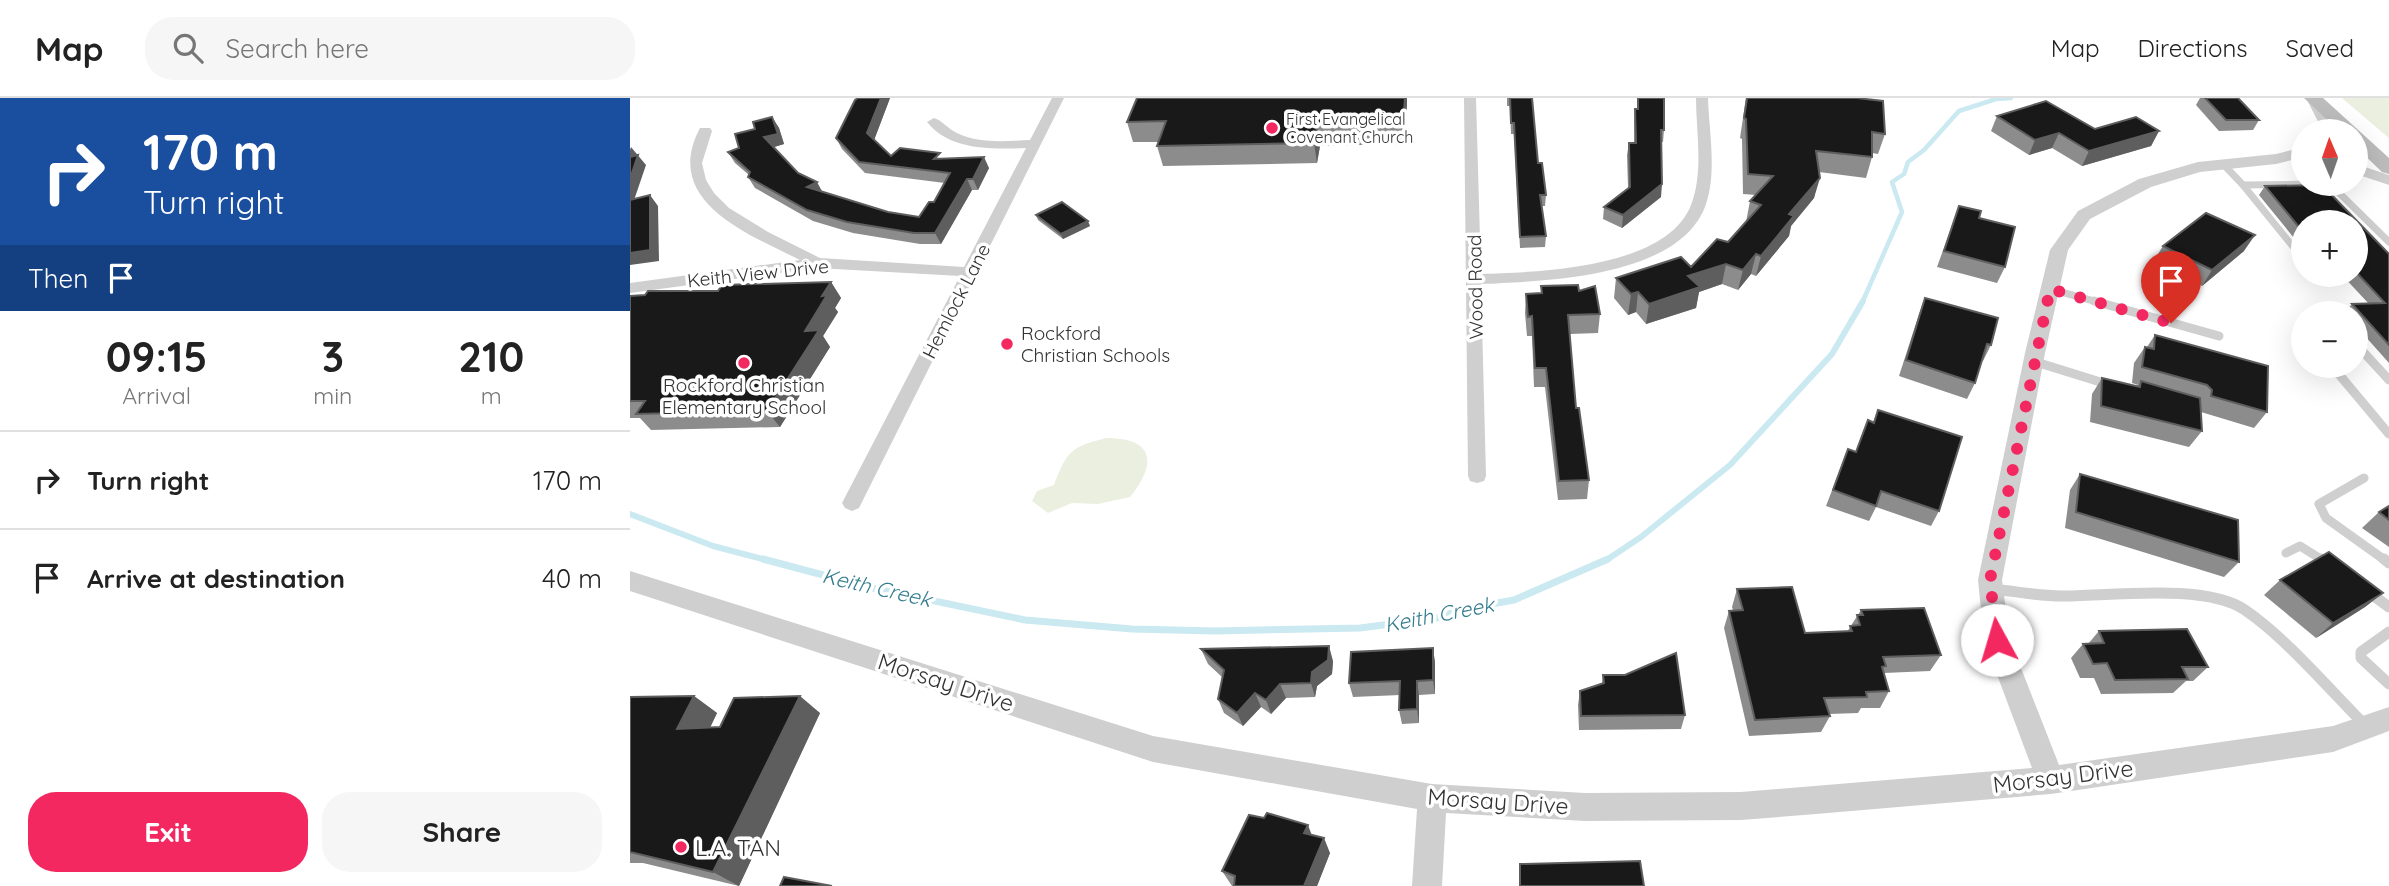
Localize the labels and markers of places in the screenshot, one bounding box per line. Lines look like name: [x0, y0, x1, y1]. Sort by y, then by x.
place label: First Evangelical Covenant Church: [1286, 109, 1413, 147]
marker: First Evangelical Covenant Church: [1264, 120, 1280, 136]
pin: [2141, 251, 2201, 323]
place label: Rockford Christian Schools: [1021, 321, 1170, 367]
marker: Rockford Christian Schools: [999, 336, 1015, 352]
marker: Rockford Christian Elementary School: [736, 355, 752, 371]
place label: Rockford Christian Elementary School: [662, 373, 826, 419]
place label: L.A. TAN: [695, 833, 781, 862]
marker: L.A. TAN: [673, 839, 689, 855]

